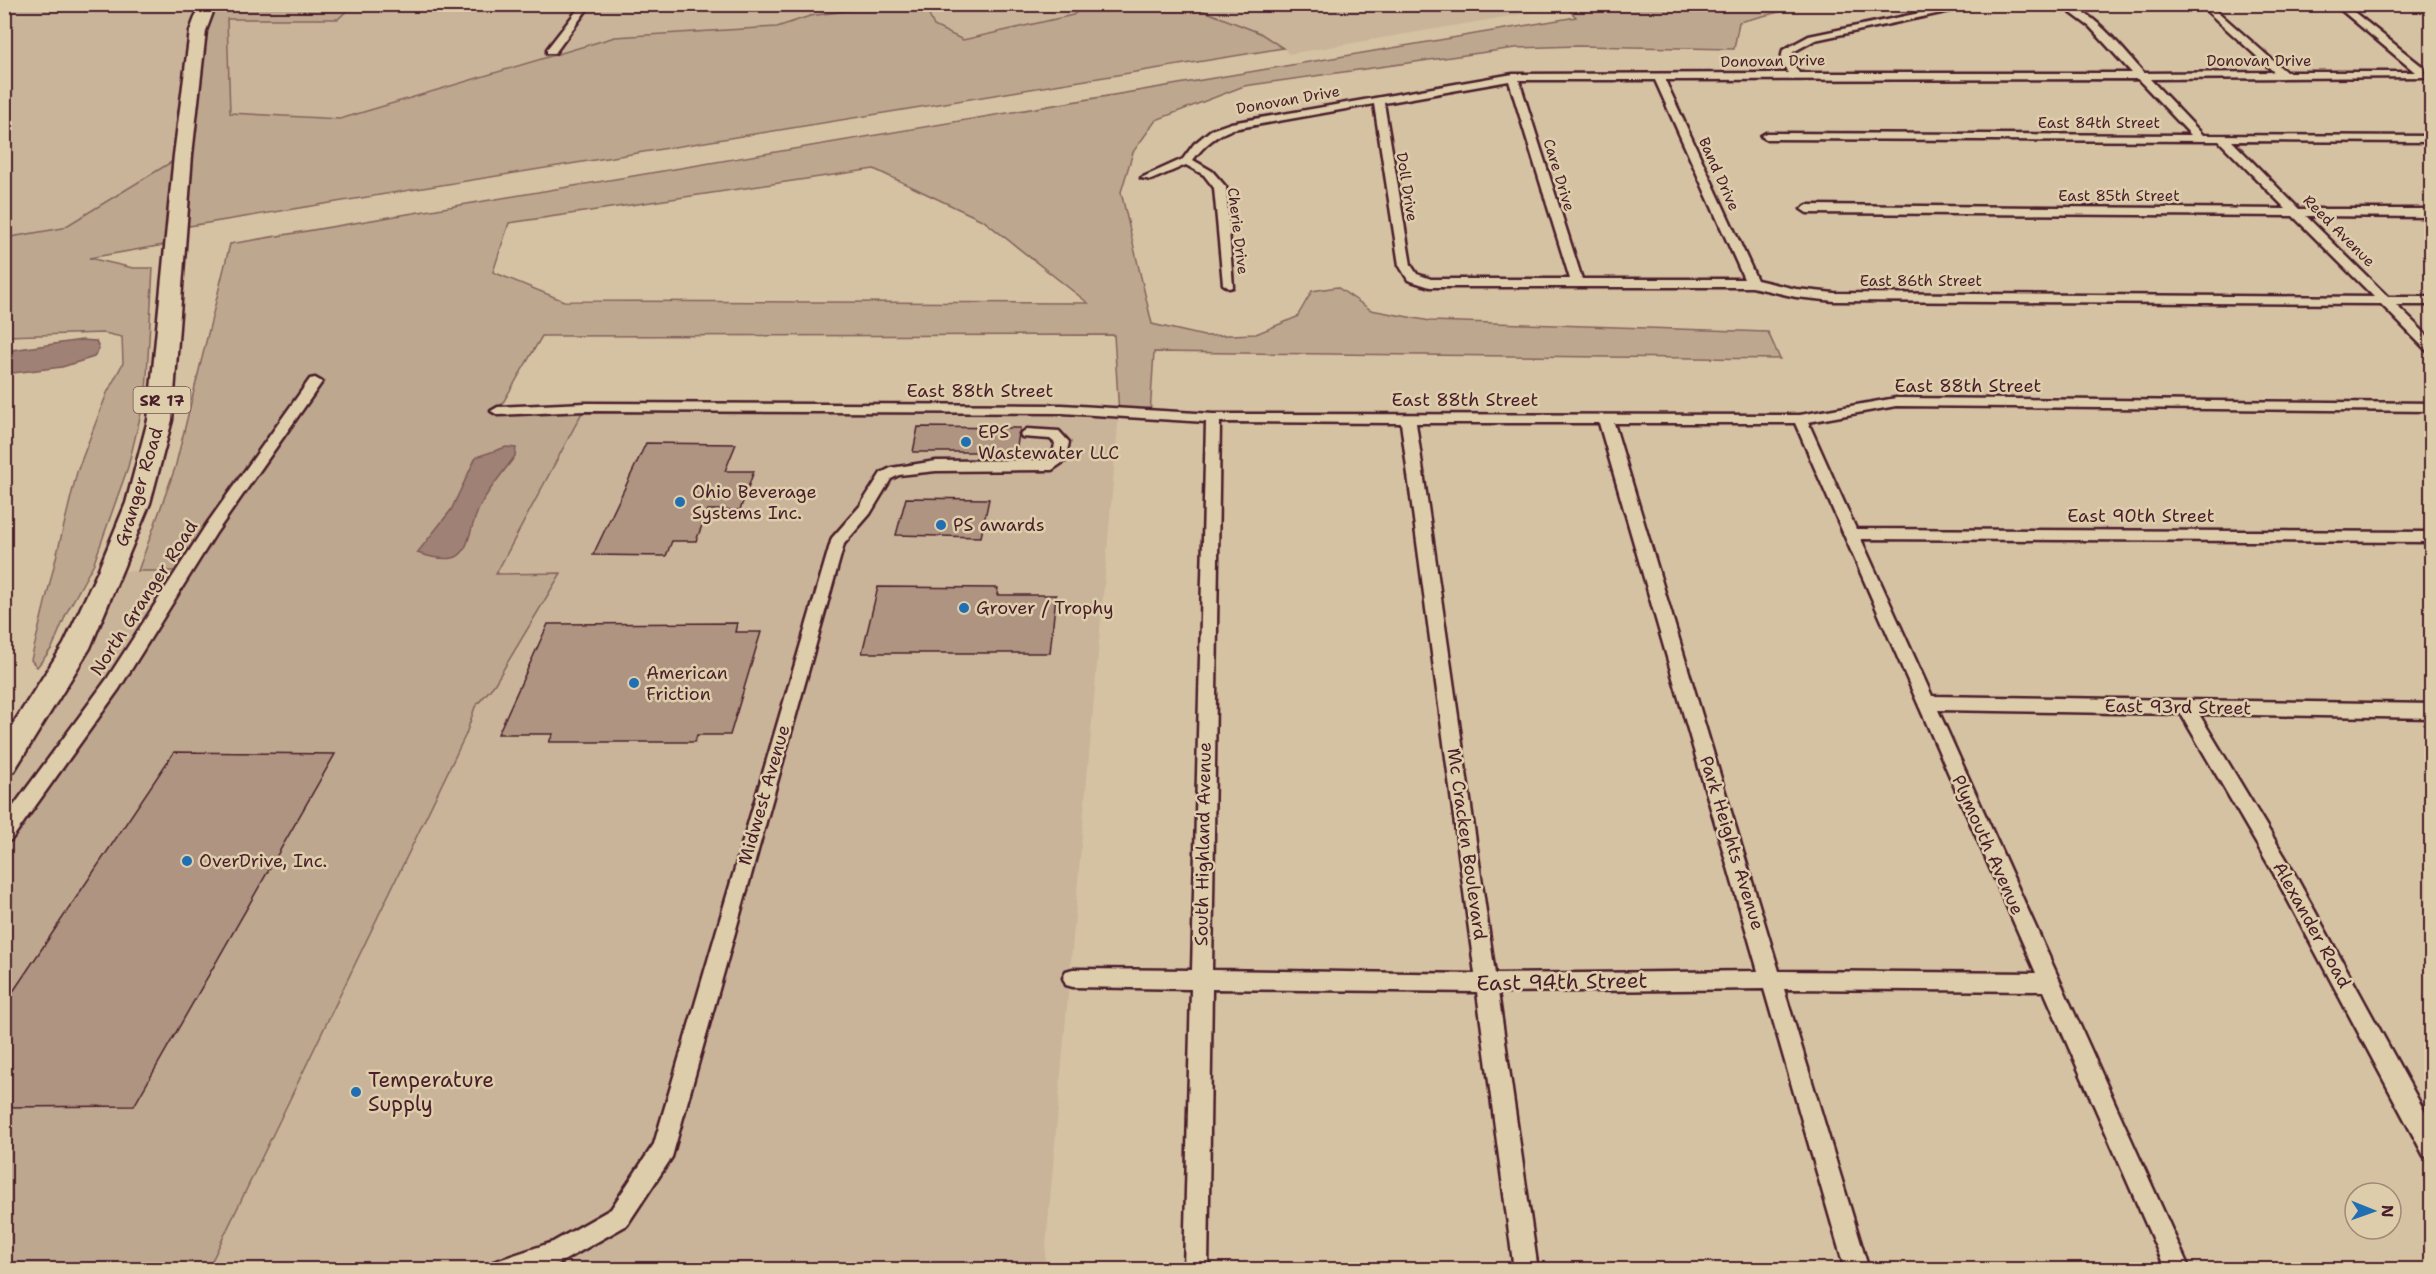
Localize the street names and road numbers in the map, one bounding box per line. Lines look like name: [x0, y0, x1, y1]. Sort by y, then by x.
street label: Donovan Drive: [1720, 50, 1826, 72]
street label: Donovan Drive: [2207, 51, 2312, 71]
street label: Donovan Drive: [1235, 81, 1341, 119]
street label: East 84th Street: [2038, 113, 2160, 133]
street label: Band Drive: [1694, 134, 1744, 214]
street label: Care Drive: [1539, 136, 1579, 214]
street label: Doll Drive: [1392, 151, 1422, 223]
street label: Cherie Drive: [1223, 186, 1253, 276]
street label: East 85th Street: [2058, 186, 2180, 206]
street label: Reed Avenue: [2299, 191, 2379, 271]
street label: East 86th Street: [1860, 271, 1982, 291]
street label: East 88th Street: [1895, 374, 2042, 398]
street label: East 88th Street: [907, 379, 1054, 403]
road number: SR 17: [134, 387, 190, 413]
street label: East 88th Street: [1392, 388, 1539, 412]
street label: Granger Road: [109, 424, 169, 550]
street label: East 90th Street: [2067, 504, 2215, 528]
street label: North Granger Road: [85, 516, 203, 680]
street label: East 93rd Street: [2104, 694, 2252, 720]
street label: Midwest Avenue: [733, 722, 795, 868]
street label: South Highland Avenue: [1189, 742, 1217, 946]
street label: Mc Cracken Boulevard: [1442, 747, 1492, 941]
street label: Park Heights Avenue: [1694, 753, 1770, 933]
street label: Plymouth Avenue: [1946, 771, 2030, 919]
street label: Alexander Road: [2267, 858, 2357, 992]
street label: East 94th Street: [1476, 967, 1648, 997]

